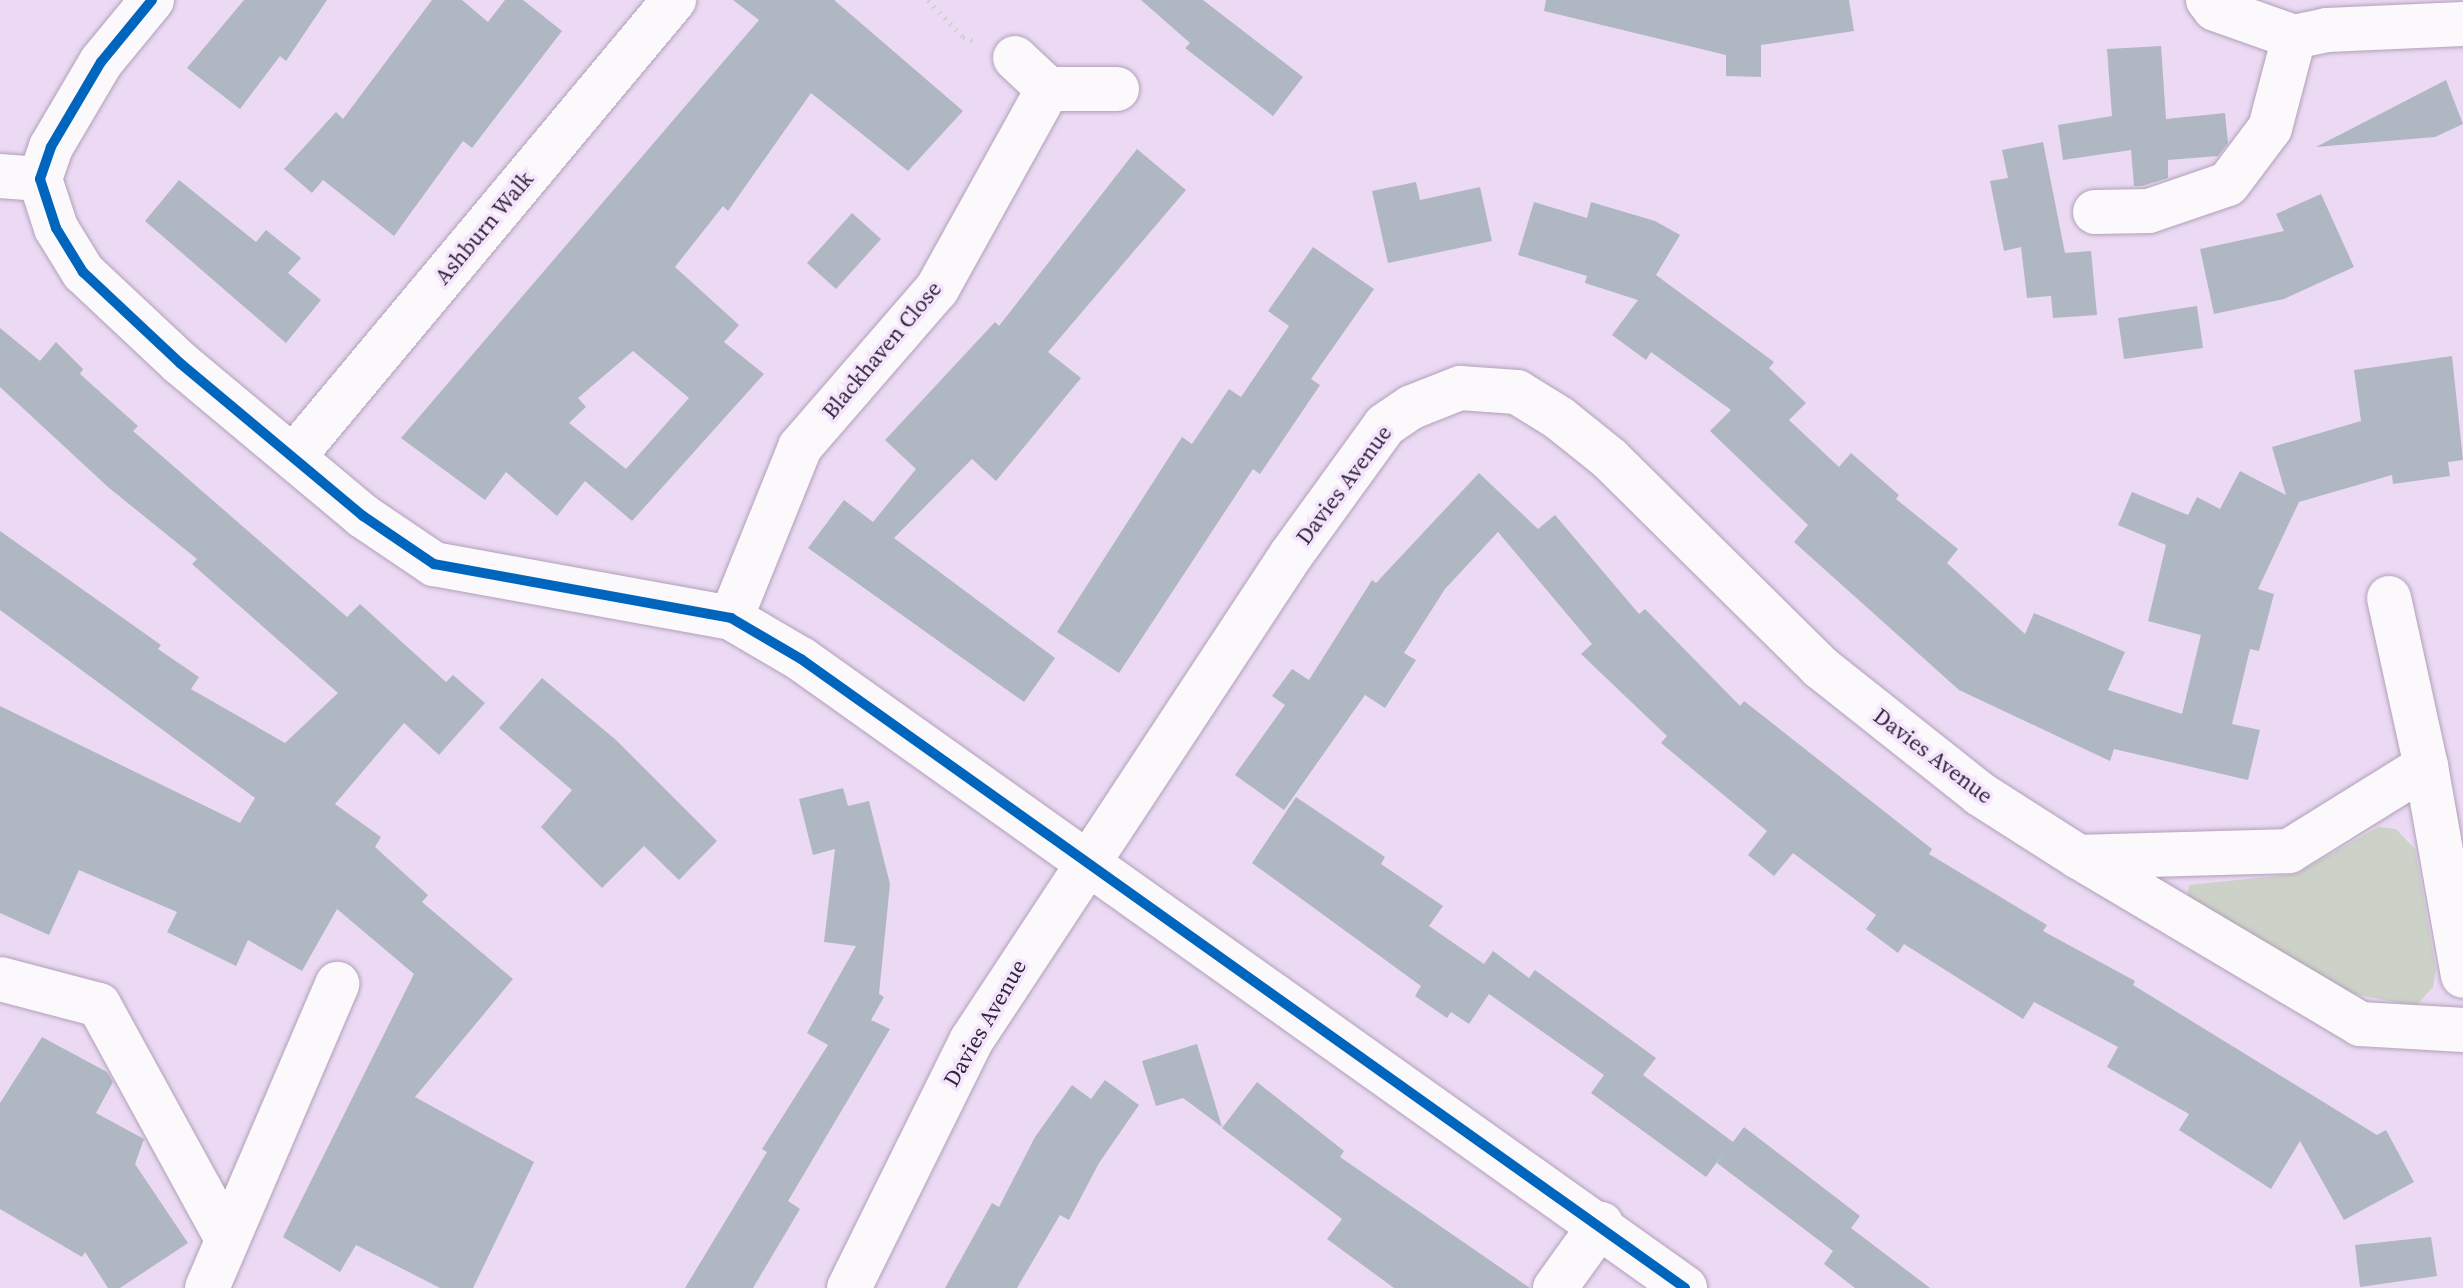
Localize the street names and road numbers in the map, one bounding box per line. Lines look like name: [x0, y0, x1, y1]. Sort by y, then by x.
street label: Ashburn Walk: [429, 166, 539, 290]
street label: Blackhaven Close: [817, 276, 947, 424]
street label: Davies Avenue: [1291, 420, 1397, 550]
street label: Davies Avenue: [1868, 703, 1998, 809]
street label: Davies Avenue: [938, 955, 1032, 1091]

